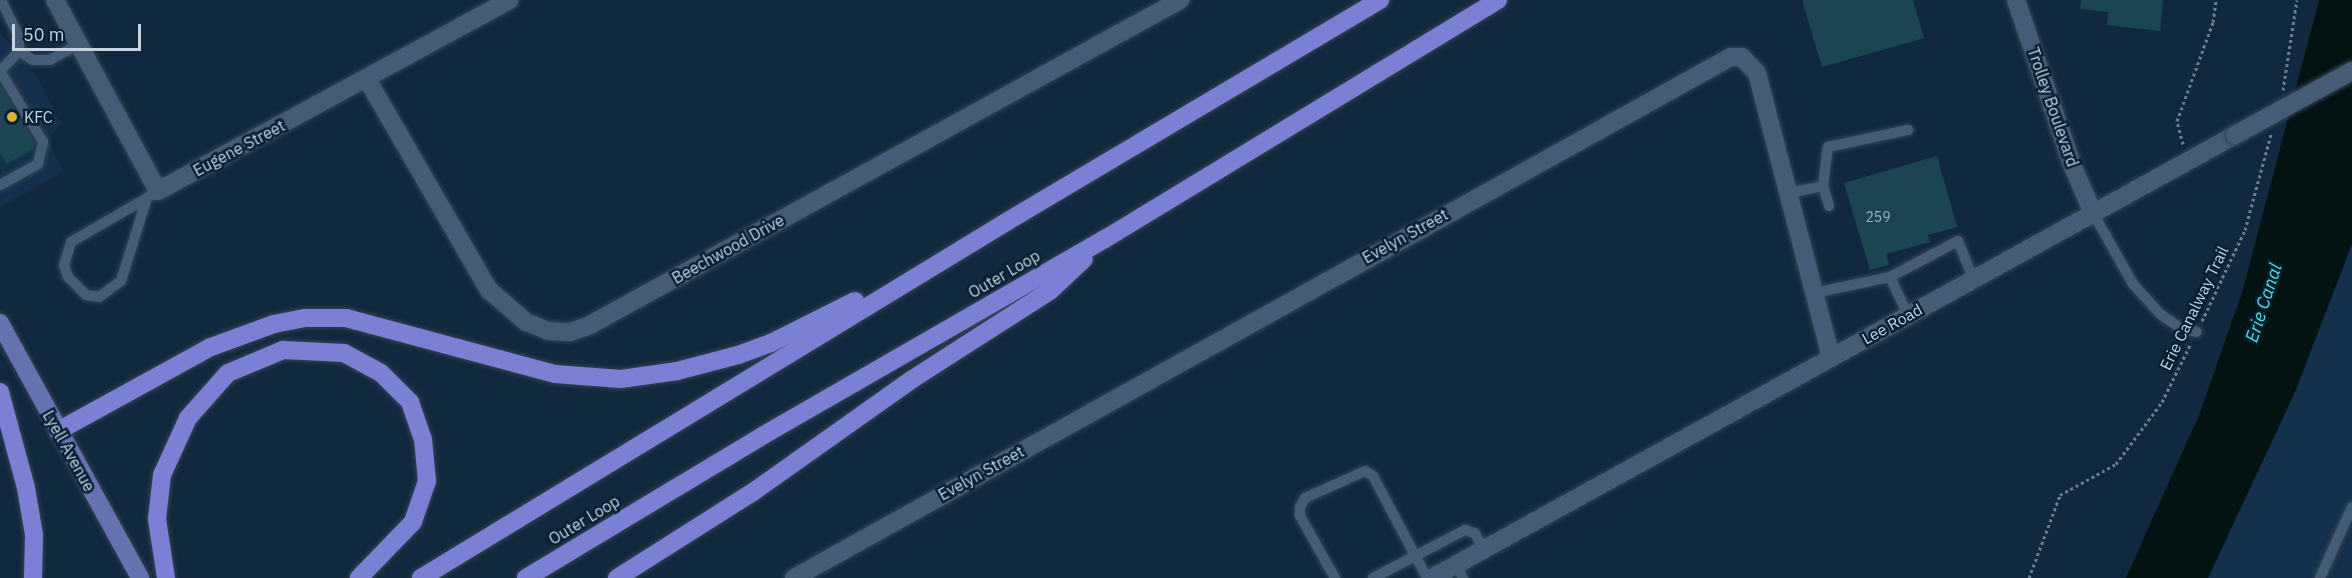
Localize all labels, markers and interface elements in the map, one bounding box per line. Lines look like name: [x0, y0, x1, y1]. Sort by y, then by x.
scale bar: [15, 12, 144, 50]
text: 50 m: [23, 23, 65, 46]
street label: Trolley Boulevard: [2024, 45, 2082, 169]
place label: KFC: [24, 107, 53, 127]
marker: KFC: [5, 110, 19, 124]
street label: Eugene Street: [190, 116, 288, 180]
street label: Evelyn Street: [1359, 205, 1451, 267]
house number: 259: [1865, 209, 1891, 225]
street label: Beechwood Drive: [669, 210, 787, 288]
street label: Erie Canalway Trail: [2156, 243, 2232, 373]
street label: Outer Loop: [965, 246, 1043, 302]
water label: Erie Canal: [2241, 261, 2287, 345]
street label: Lee Road: [1858, 300, 1926, 348]
street label: Lyell Avenue: [39, 407, 99, 495]
street label: Evelyn Street: [935, 442, 1027, 504]
street label: Outer Loop: [545, 491, 623, 549]

